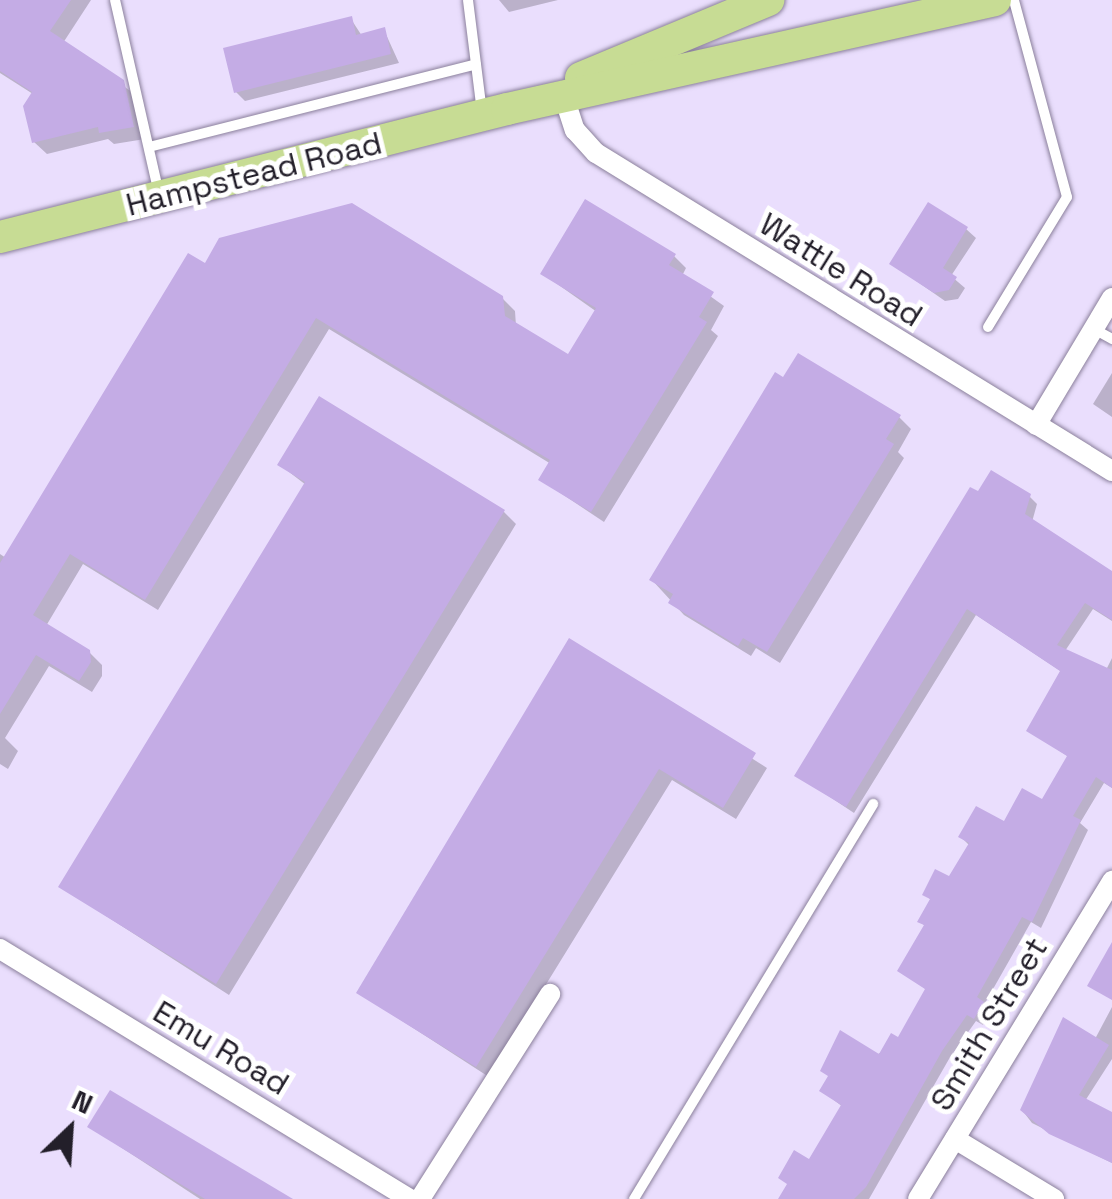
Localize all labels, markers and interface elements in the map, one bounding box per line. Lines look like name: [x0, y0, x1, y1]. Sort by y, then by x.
street label: Hampstead Road: [122, 124, 386, 224]
street label: Wattle Road: [753, 205, 929, 335]
street label: Smith Street: [922, 930, 1056, 1118]
street label: Emu Road: [146, 992, 296, 1104]
north arrow: [20, 1079, 120, 1179]
text: N: [67, 1082, 99, 1122]

